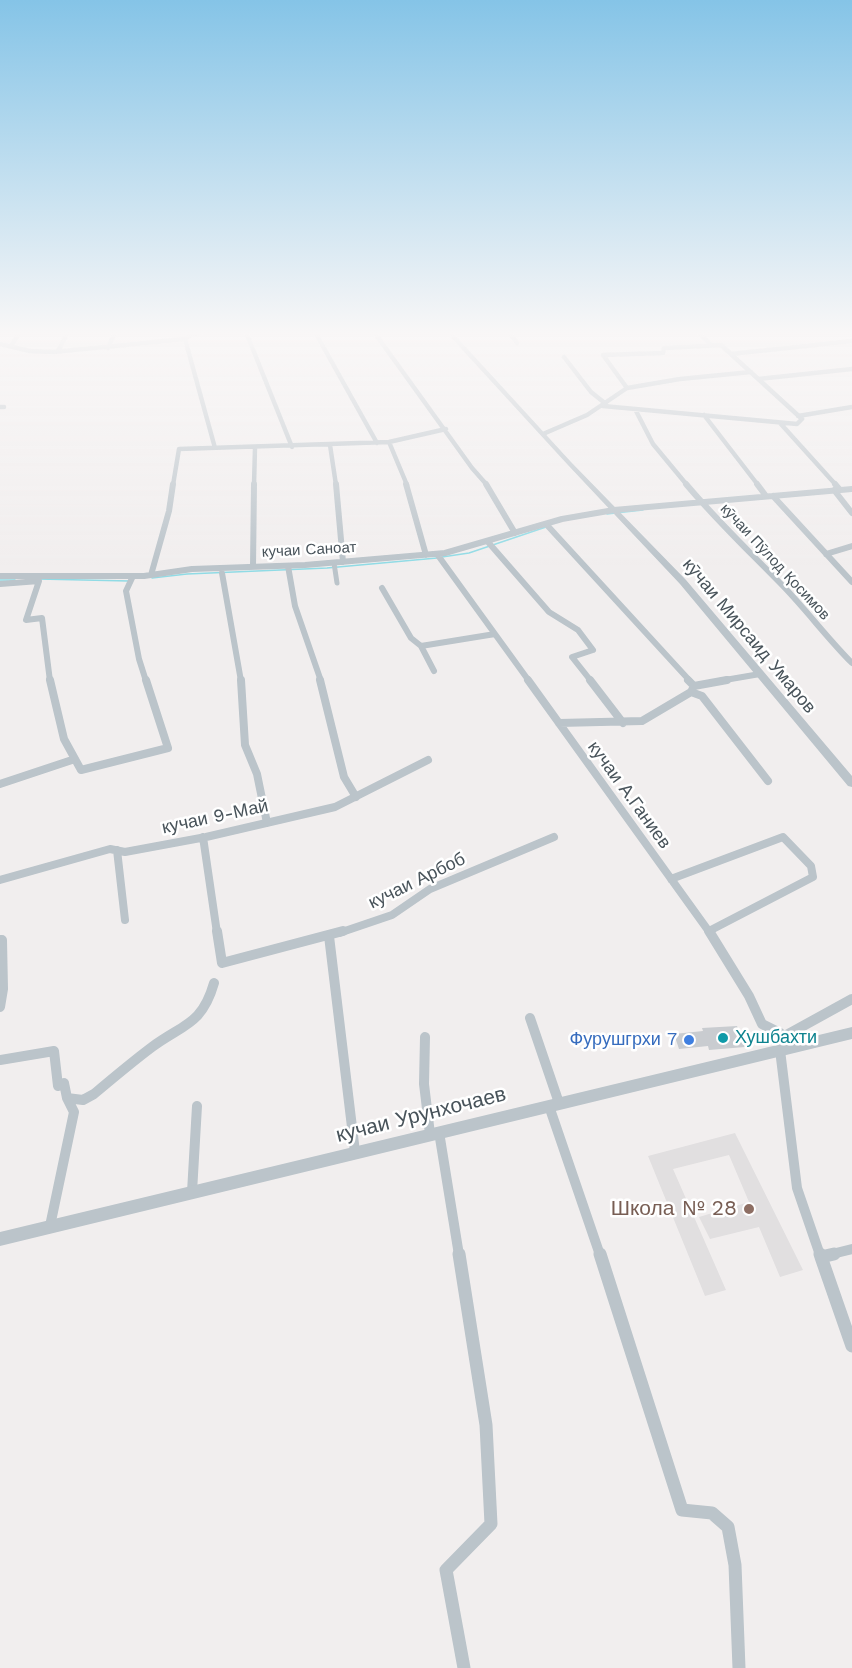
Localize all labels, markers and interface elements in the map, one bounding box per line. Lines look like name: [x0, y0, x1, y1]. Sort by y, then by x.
street label: кӯчаи Пӯлод Қосимов: [716, 500, 834, 624]
street label: кучаи Саноат: [261, 539, 357, 561]
street label: кӯчаи Мирсаид Умаров: [678, 554, 820, 718]
street label: кучаи А.Ганиев: [583, 737, 675, 853]
street label: кучаи 9-Май: [160, 795, 270, 839]
street label: кучаи Арбоб: [365, 848, 469, 914]
place label: Хушбахти: [735, 1027, 817, 1049]
place label: Фурушгрхи 7: [570, 1029, 677, 1051]
marker: Хушбахти: [716, 1031, 730, 1045]
marker: Фурушгрхи 7: [682, 1033, 696, 1047]
street label: кучаи Урунхочаев: [333, 1082, 509, 1148]
place label: Школа № 28: [611, 1196, 737, 1222]
marker: Школа № 28: [742, 1202, 756, 1216]

